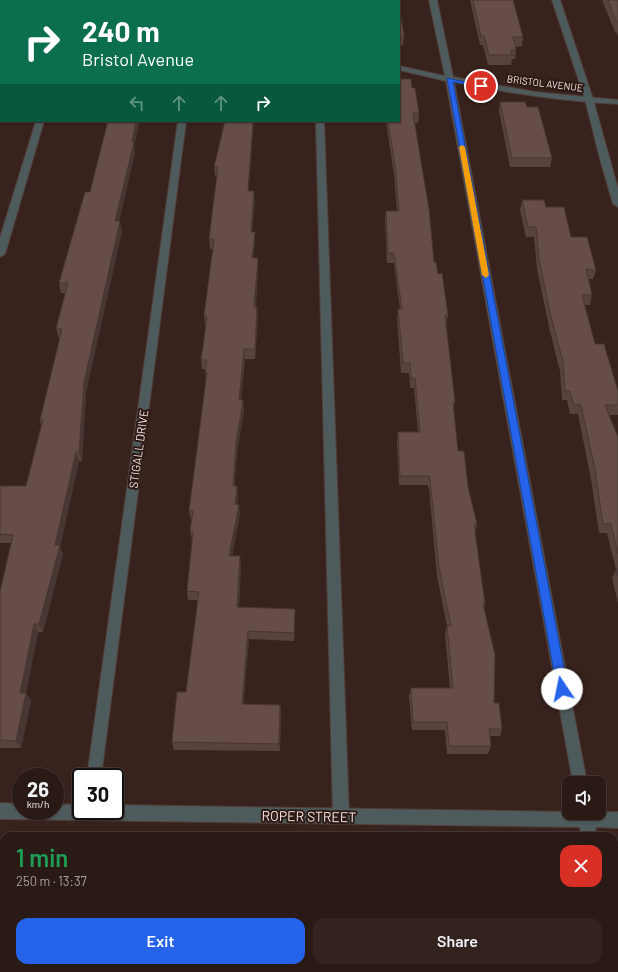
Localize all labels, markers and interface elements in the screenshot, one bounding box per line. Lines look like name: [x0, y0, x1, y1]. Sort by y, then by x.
text: 240 m: [82, 14, 160, 48]
icon: right: [16, 16, 68, 68]
text: Bristol Avenue: [82, 48, 194, 70]
pin: [464, 69, 498, 103]
street label: BRISTOL AVENUE: [506, 72, 584, 94]
icon: arrive: [470, 75, 492, 97]
icon: left: [126, 92, 148, 114]
icon: ahead: [168, 92, 190, 114]
icon: ahead: [210, 92, 232, 114]
icon: right: [252, 92, 274, 114]
street label: STIGALL DRIVE: [126, 409, 150, 489]
position arrow: [541, 668, 583, 710]
speed limit sign: 30: [72, 768, 124, 820]
map controls: [562, 776, 606, 820]
button: sound: [562, 776, 606, 820]
text: 26: [27, 777, 49, 801]
text: km/h: [27, 798, 49, 810]
street label: ROPER STREET: [261, 807, 357, 825]
text: 1 min: [16, 843, 68, 872]
button: close: [560, 845, 602, 887]
text: 250 m · 13:37: [16, 873, 87, 889]
button: Exit: [16, 918, 305, 964]
button: Share: [313, 918, 602, 964]

